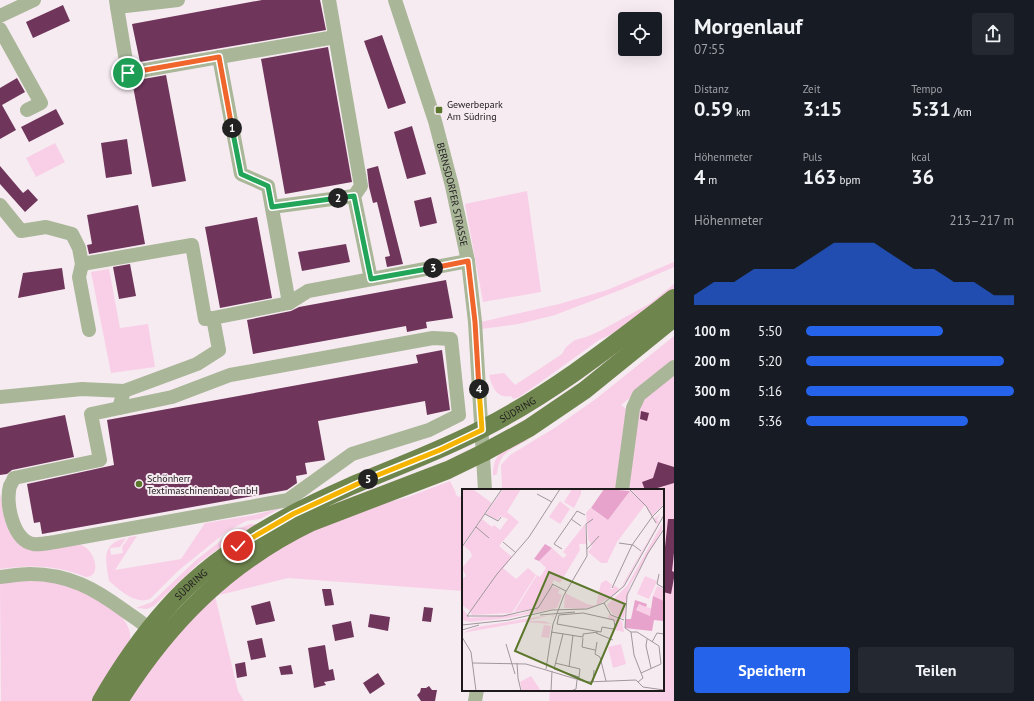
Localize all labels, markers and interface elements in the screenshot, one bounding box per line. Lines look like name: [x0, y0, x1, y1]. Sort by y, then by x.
map controls: [618, 12, 662, 56]
button: locate: [618, 12, 662, 56]
text: Morgenlauf: [694, 12, 802, 40]
button: share: [972, 13, 1014, 55]
text: 07:55: [694, 41, 725, 58]
pin: [111, 56, 145, 90]
icon: arrive: [117, 62, 139, 84]
text: Distanz: [694, 82, 729, 96]
text: Zeit: [803, 82, 820, 96]
text: Tempo: [911, 82, 942, 96]
text: 0.59: [694, 96, 733, 122]
text: 3:15: [803, 96, 842, 122]
text: 5:31: [911, 96, 951, 122]
place label: Gewerbepark Am Südring: [447, 98, 503, 123]
marker: Gewerbepark Am Südring: [434, 105, 444, 115]
text: km: [733, 105, 750, 119]
text: /km: [951, 105, 972, 119]
pin: 1: [222, 118, 242, 138]
text: 1: [229, 121, 235, 135]
street label: BERNSDORFER STRASSE: [434, 141, 471, 247]
text: Höhenmeter: [694, 150, 752, 164]
text: Puls: [803, 150, 822, 164]
text: kcal: [911, 150, 930, 164]
text: 4: [694, 164, 705, 190]
text: 163: [803, 164, 837, 190]
text: 36: [911, 164, 934, 190]
text: m: [705, 173, 717, 187]
text: bpm: [837, 173, 860, 187]
pin: 2: [328, 188, 348, 208]
text: 2: [335, 191, 341, 205]
text: Höhenmeter: [694, 212, 763, 229]
text: 213–217 m: [950, 212, 1014, 229]
pin: 3: [423, 258, 443, 278]
text: 3: [430, 261, 436, 275]
text: 100 m: [694, 323, 730, 340]
text: 5:50: [758, 323, 782, 340]
text: 200 m: [694, 353, 730, 370]
text: 5:20: [758, 353, 782, 370]
pin: 4: [469, 379, 489, 399]
text: 4: [476, 382, 482, 396]
text: 300 m: [694, 383, 730, 400]
text: 5:16: [758, 383, 782, 400]
street label: SÜDRING: [497, 394, 538, 425]
text: 400 m: [694, 413, 730, 430]
text: 5:36: [758, 413, 782, 430]
pin: 5: [358, 469, 378, 489]
place label: Schönherr Textimaschinenbau GmbH: [147, 472, 258, 497]
text: 5: [365, 472, 371, 486]
marker: Schönherr Textimaschinenbau GmbH: [134, 479, 144, 489]
inset map: [462, 489, 664, 691]
pin: [221, 529, 255, 563]
icon: check: [227, 535, 249, 557]
street label: SÜDRING: [172, 566, 210, 602]
button: Speichern: [694, 647, 850, 693]
button: Teilen: [858, 647, 1014, 693]

